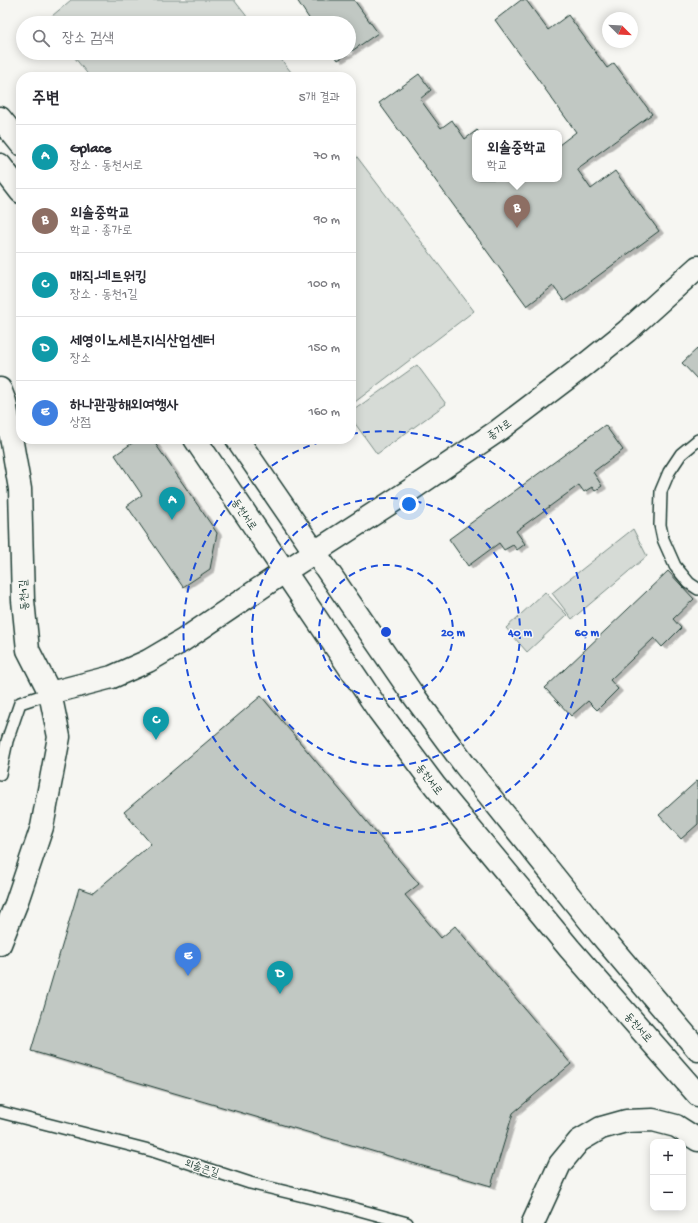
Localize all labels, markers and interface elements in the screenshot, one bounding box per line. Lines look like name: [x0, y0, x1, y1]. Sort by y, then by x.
north arrow: [602, 12, 638, 48]
search box: [16, 16, 356, 60]
icon: search: [30, 27, 52, 49]
text: 장소 검색: [62, 30, 114, 48]
text: 주변: [32, 90, 59, 110]
text: 5개 결과: [299, 91, 340, 106]
popup: [472, 130, 562, 182]
text: Gplace: [70, 140, 111, 158]
text: 외솔중학교: [487, 140, 547, 158]
text: A: [41, 149, 49, 164]
text: 70 m: [314, 149, 340, 164]
text: 장소 · 동천서로: [70, 159, 143, 174]
text: 학교: [487, 159, 508, 174]
pin: B: [504, 195, 530, 228]
text: 외솔중학교: [70, 205, 130, 223]
text: B: [42, 213, 48, 228]
text: 90 m: [314, 213, 340, 228]
text: 학교 · 종가로: [70, 224, 133, 239]
text: 매직-네트워킹: [70, 269, 147, 287]
text: C: [41, 277, 49, 292]
text: 100 m: [308, 277, 340, 292]
text: 장소 · 동천1길: [70, 288, 138, 303]
text: 세영이노세븐지식산업센터: [70, 333, 215, 351]
text: D: [41, 341, 49, 356]
text: 150 m: [308, 341, 340, 356]
text: 장소: [70, 352, 91, 367]
text: 하나관광해외여행사: [70, 397, 179, 415]
text: E: [41, 405, 49, 420]
text: 160 m: [308, 405, 340, 420]
text: 상점: [70, 416, 91, 431]
street label: 종가로: [486, 418, 515, 443]
pin: A: [159, 487, 185, 520]
your location: [399, 494, 419, 514]
street label: 동천서로: [228, 497, 258, 533]
street label: 동천1길: [17, 579, 32, 611]
centre of rings: [379, 625, 393, 639]
text: 20 m: [441, 627, 466, 641]
text: 40 m: [507, 627, 532, 641]
text: 60 m: [575, 627, 600, 641]
pin: C: [143, 707, 169, 740]
street label: 동천서로: [413, 763, 444, 798]
pin: E: [175, 943, 201, 976]
pin: D: [267, 961, 293, 994]
street label: 동천서로: [621, 1011, 654, 1046]
map controls: [650, 1139, 686, 1211]
button: +: [650, 1139, 686, 1175]
street label: 외솔큰길: [183, 1157, 221, 1180]
button: −: [650, 1175, 686, 1211]

